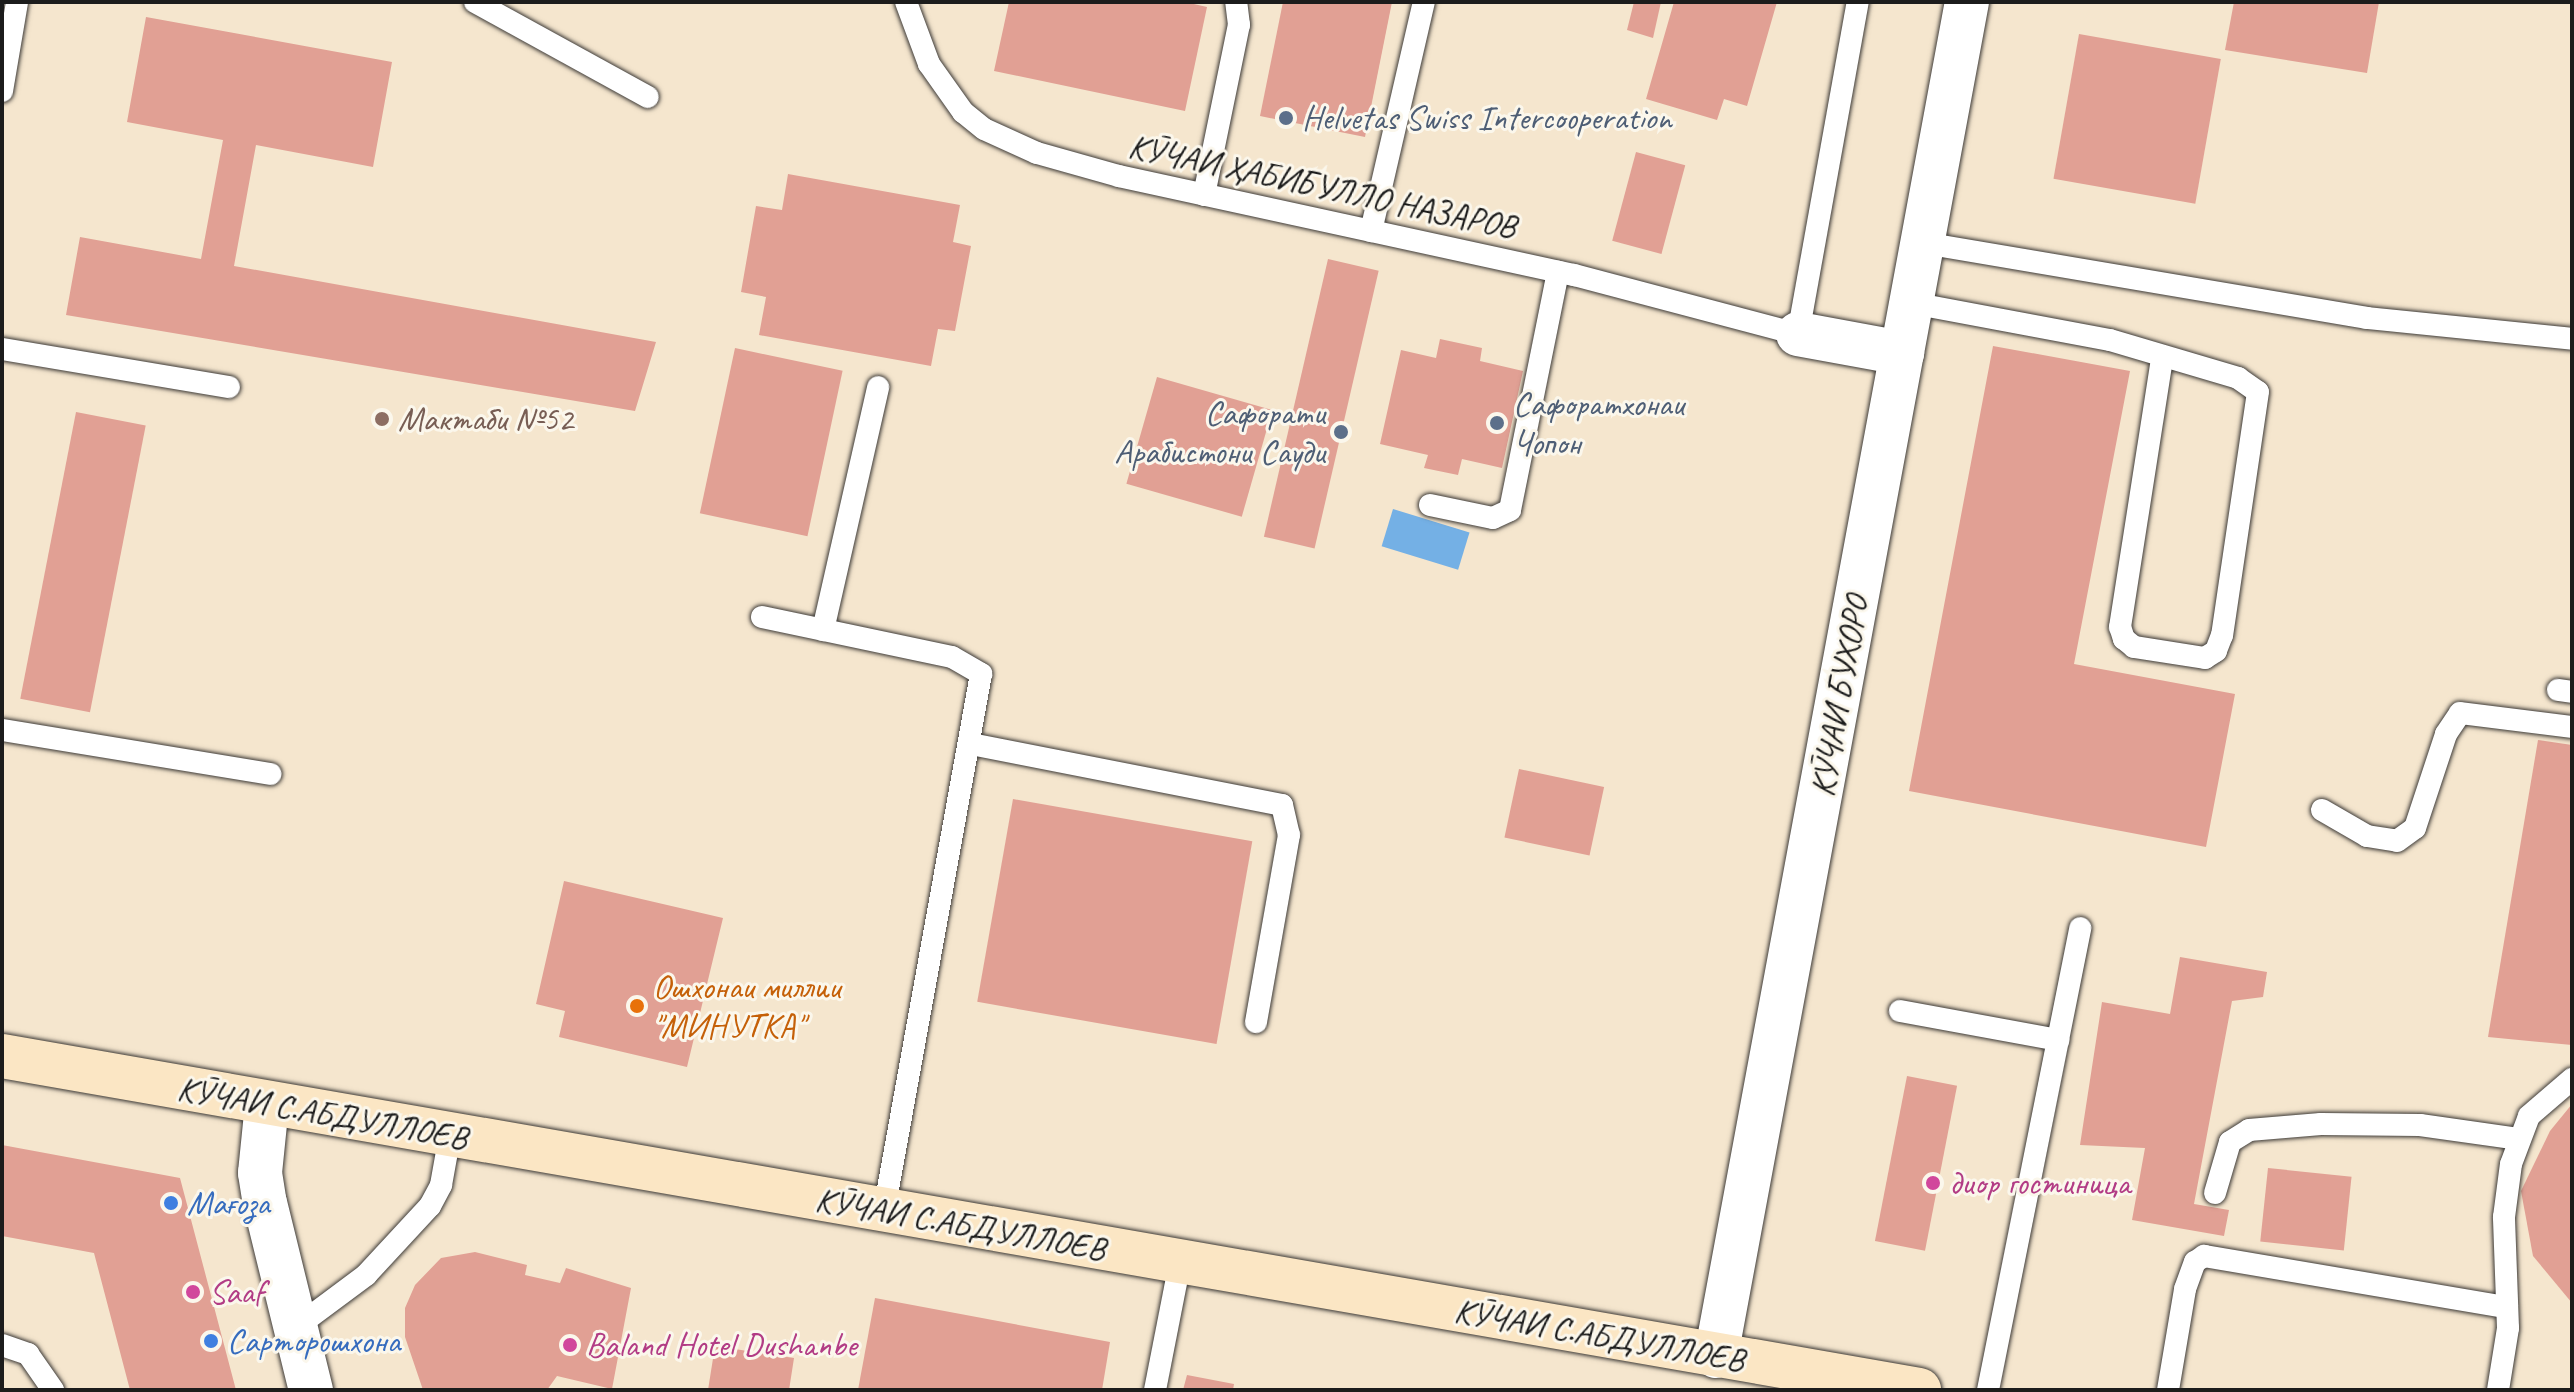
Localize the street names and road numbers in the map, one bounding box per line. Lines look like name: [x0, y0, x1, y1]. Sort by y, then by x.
street label: КӮЧАИ ҲАБИБУЛЛО НАЗАРОВ: [1125, 125, 1519, 247]
street label: КӮЧАИ БУХОРО: [1801, 594, 1877, 798]
street label: КӮЧАИ С.АБДУЛЛОЕВ: [175, 1068, 469, 1158]
street label: КӮЧАИ С.АБДУЛЛОЕВ: [813, 1179, 1107, 1269]
street label: КӮЧАИ С.АБДУЛЛОЕВ: [1452, 1290, 1746, 1380]

